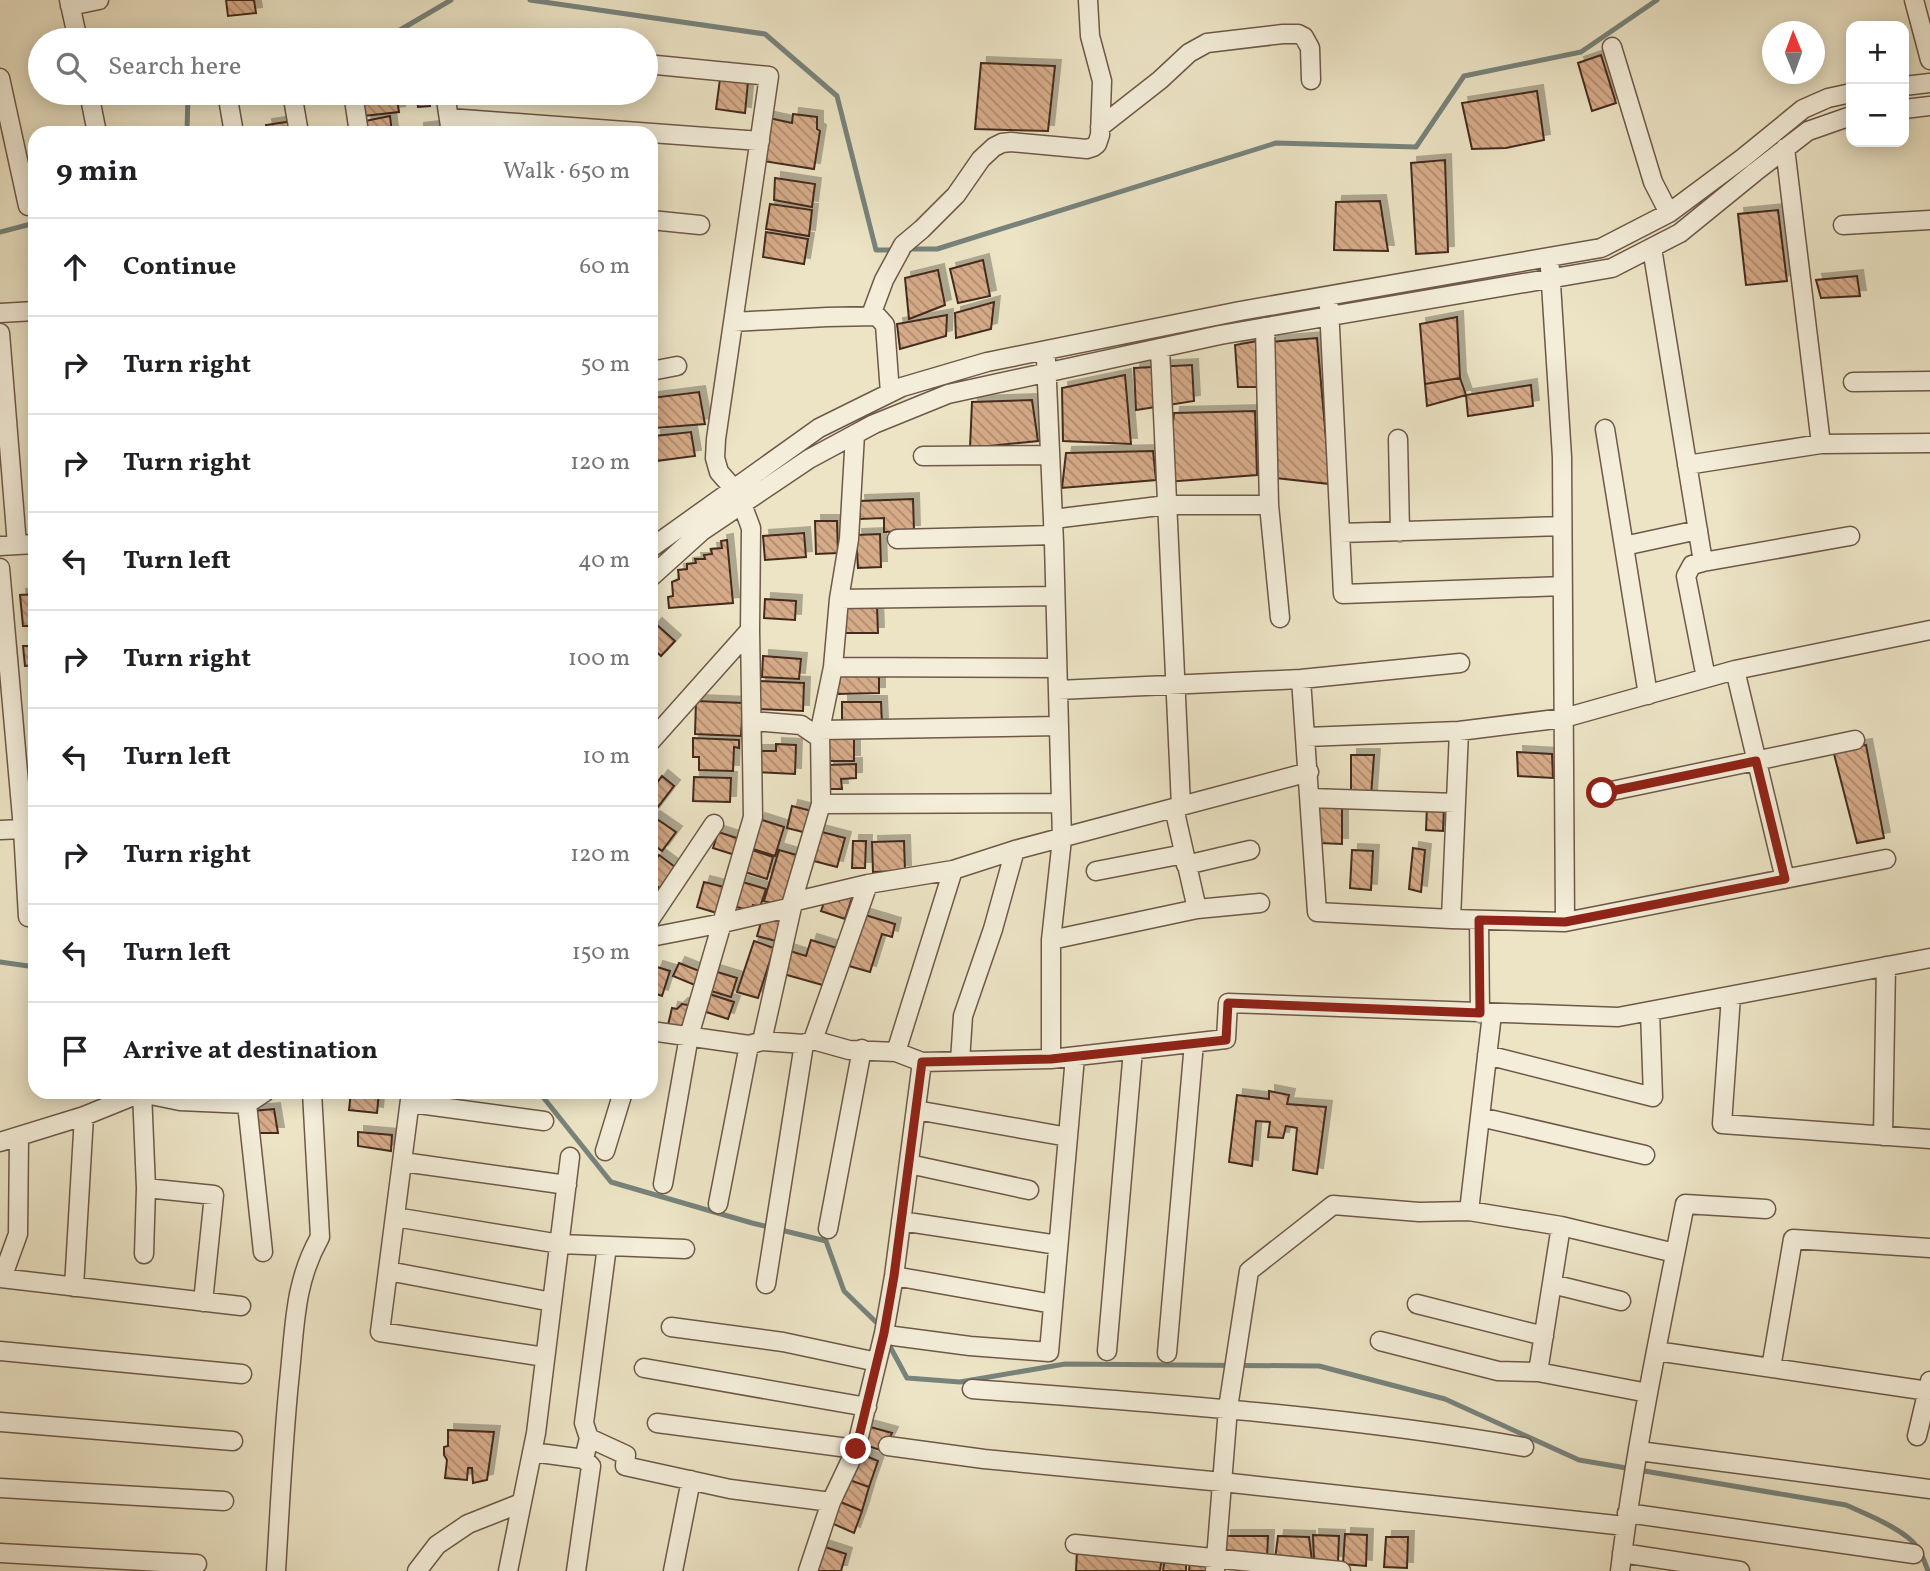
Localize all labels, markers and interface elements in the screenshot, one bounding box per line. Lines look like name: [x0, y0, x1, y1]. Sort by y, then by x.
north arrow: [1762, 21, 1825, 84]
map controls: [1846, 21, 1909, 147]
button: +: [1846, 21, 1909, 84]
search box: [28, 28, 658, 105]
icon: search: [52, 48, 90, 86]
text: Search here: [108, 49, 241, 85]
button: −: [1846, 84, 1909, 147]
text: 9 min: [56, 151, 138, 193]
text: Walk · 650 m: [503, 156, 630, 188]
icon: ahead: [56, 248, 94, 286]
text: Continue: [123, 249, 236, 285]
text: 60 m: [580, 251, 630, 283]
icon: right: [56, 346, 94, 384]
text: Turn right: [123, 347, 251, 383]
text: 50 m: [581, 349, 630, 381]
icon: right: [56, 444, 94, 482]
text: Turn right: [123, 445, 251, 481]
text: 120 m: [570, 447, 630, 479]
icon: left: [56, 542, 94, 580]
text: Turn left: [123, 543, 231, 579]
text: 40 m: [578, 545, 630, 577]
icon: right: [56, 640, 94, 678]
text: Turn right: [123, 641, 251, 677]
text: 100 m: [568, 643, 630, 675]
icon: left: [56, 738, 94, 776]
text: Turn left: [123, 739, 231, 775]
text: 10 m: [582, 741, 630, 773]
route start: [1586, 777, 1617, 808]
icon: right: [56, 836, 94, 874]
text: Turn right: [123, 837, 251, 873]
text: 120 m: [570, 839, 630, 871]
icon: left: [56, 934, 94, 972]
text: Turn left: [123, 935, 231, 971]
text: 150 m: [572, 937, 630, 969]
icon: arrive: [56, 1032, 94, 1070]
text: Arrive at destination: [123, 1033, 378, 1069]
route end: [840, 1433, 871, 1464]

